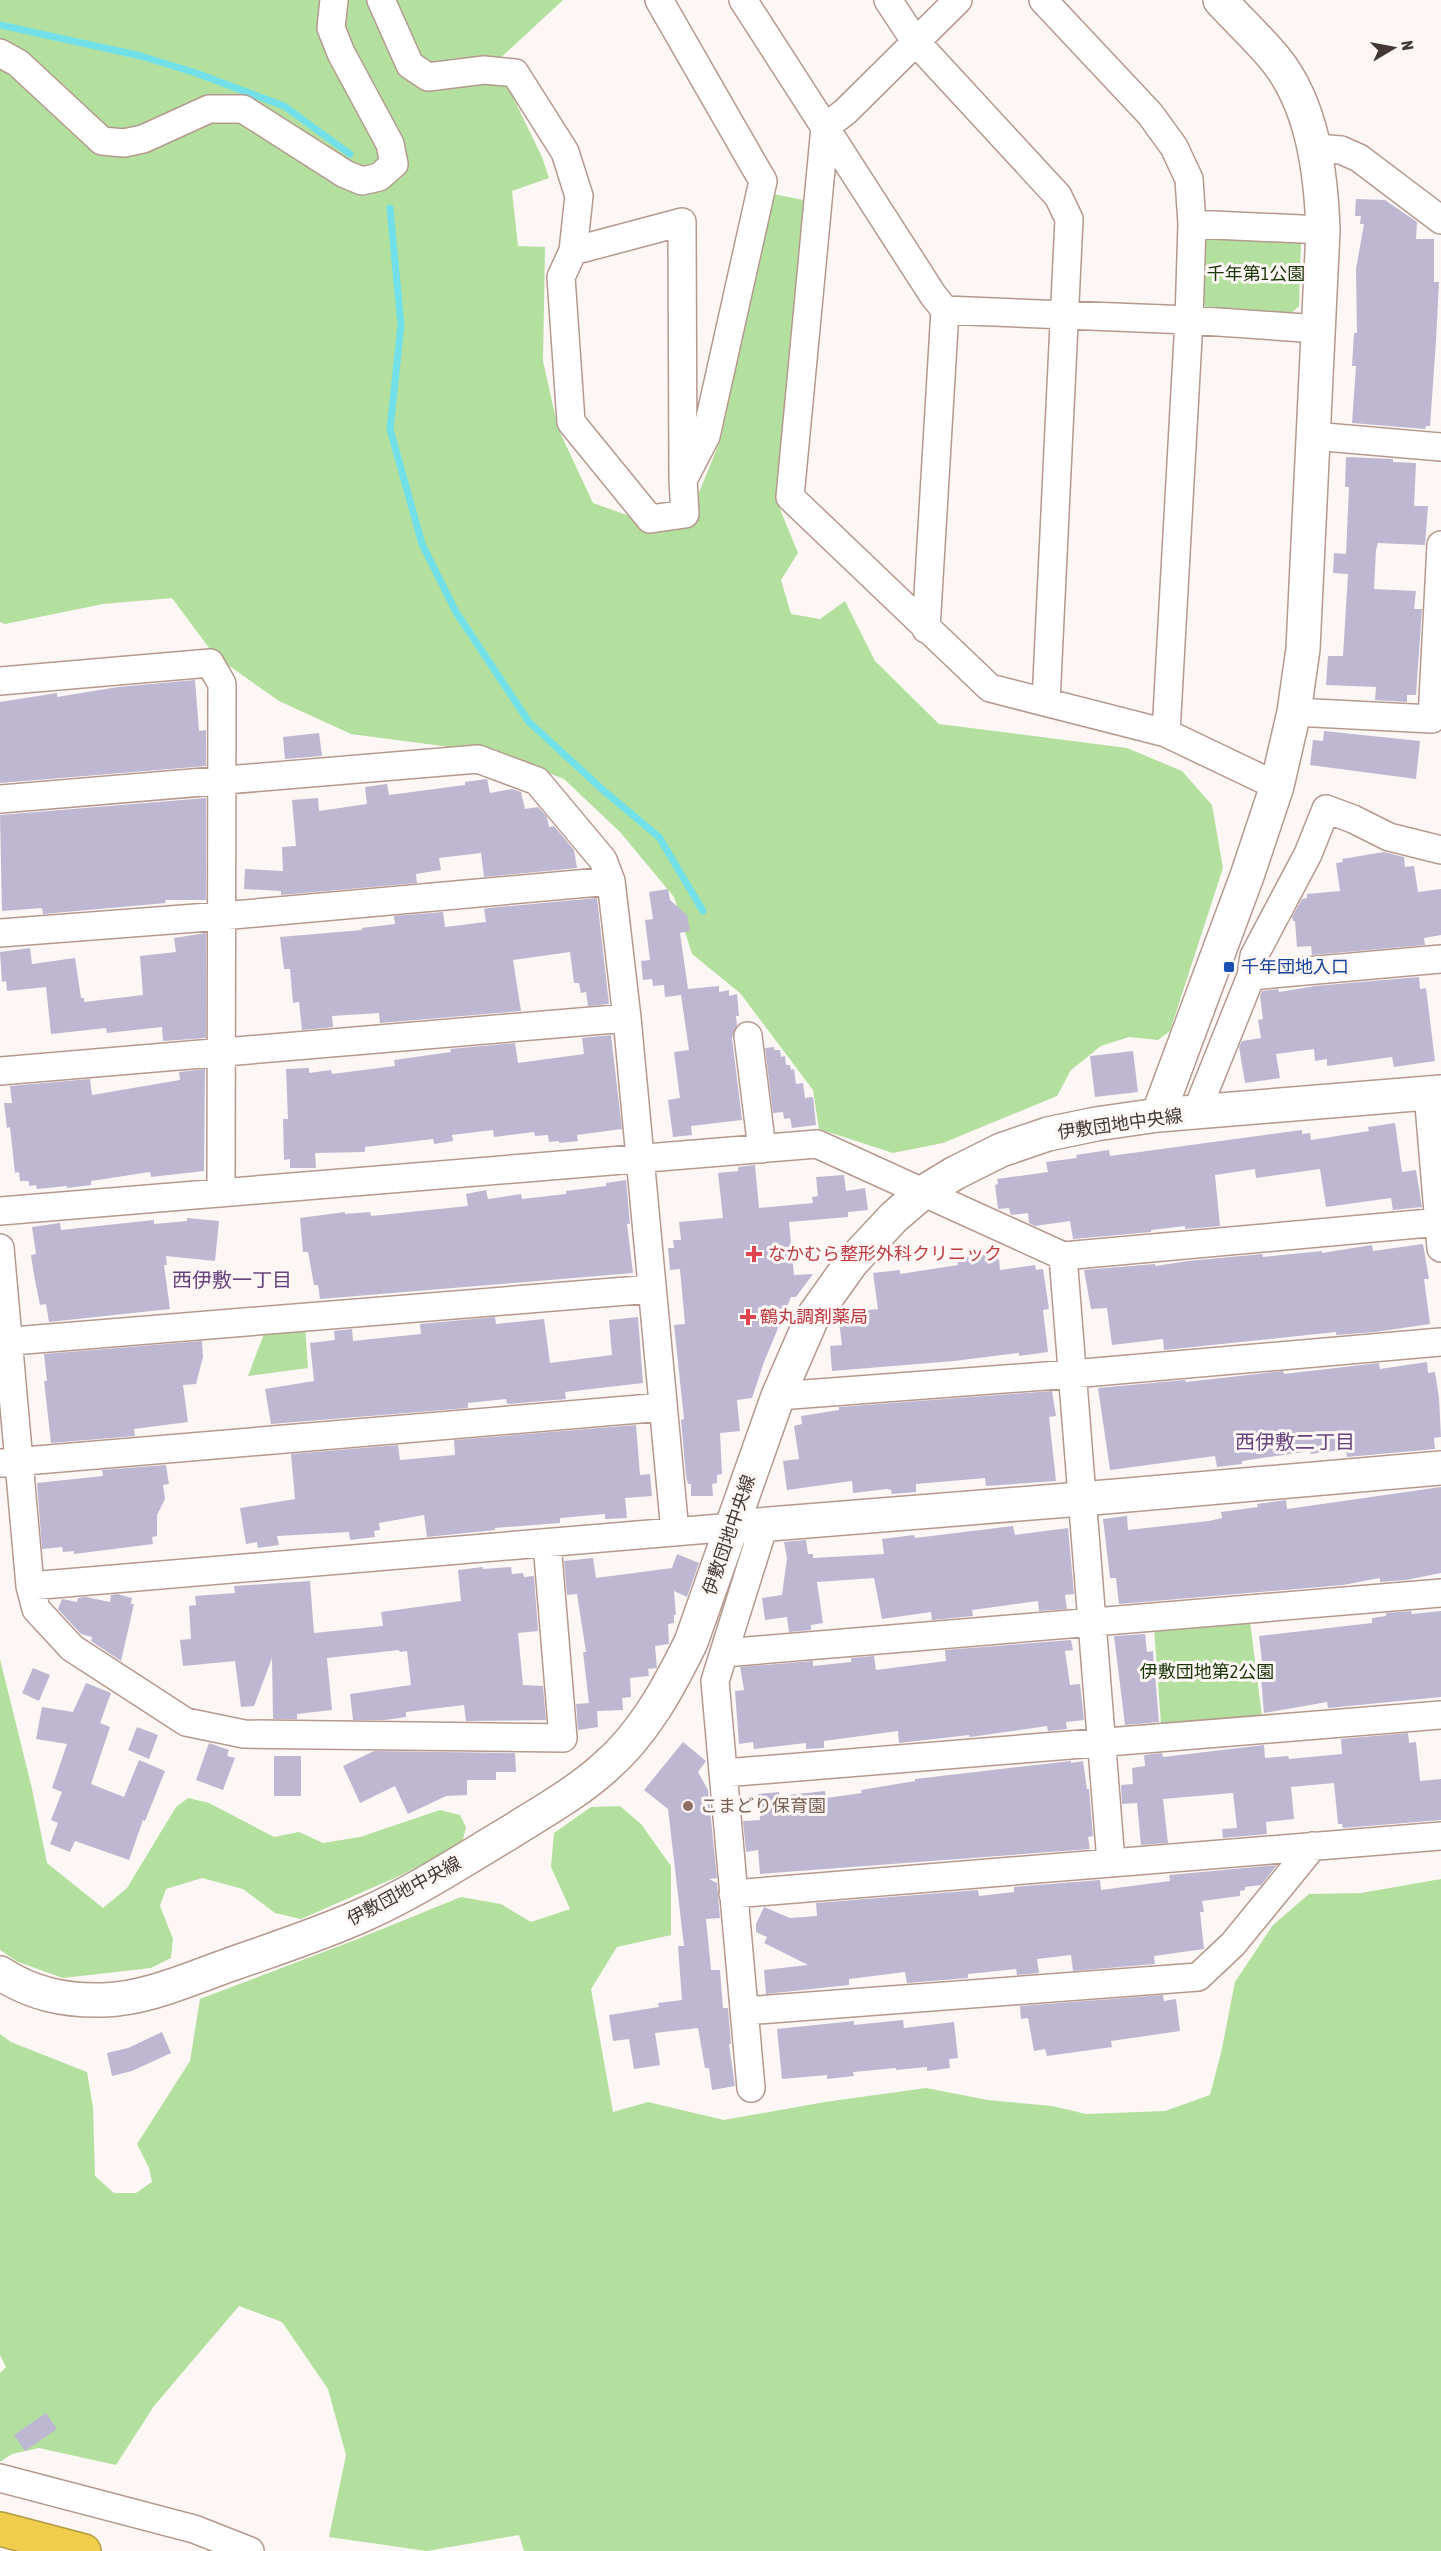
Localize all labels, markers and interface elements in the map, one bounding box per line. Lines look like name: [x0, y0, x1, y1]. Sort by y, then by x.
north arrow: [1363, 18, 1423, 78]
text: N: [1398, 39, 1417, 52]
park label: 千年第1公園: [1207, 263, 1305, 284]
place label: 千年団地入口: [1241, 956, 1349, 977]
marker: 千年団地入口: [1222, 960, 1236, 974]
street label: 伊敷団地中央線: [1056, 1104, 1184, 1143]
place label: なかむら整形外科クリニック: [768, 1243, 1002, 1264]
marker: なかむら整形外科クリニック: [745, 1245, 763, 1263]
district label: 西伊敷一丁目: [172, 1268, 292, 1291]
place label: 鶴丸調剤薬局: [760, 1306, 868, 1327]
marker: 鶴丸調剤薬局: [741, 1310, 755, 1324]
district label: 西伊敷二丁目: [1235, 1430, 1355, 1453]
street label: 伊敷団地中央線: [698, 1472, 759, 1598]
park label: 伊敷団地第2公園: [1140, 1661, 1274, 1682]
place label: こまどり保育園: [700, 1795, 826, 1816]
marker: こまどり保育園: [681, 1799, 695, 1813]
street label: 伊敷団地中央線: [343, 1852, 464, 1929]

